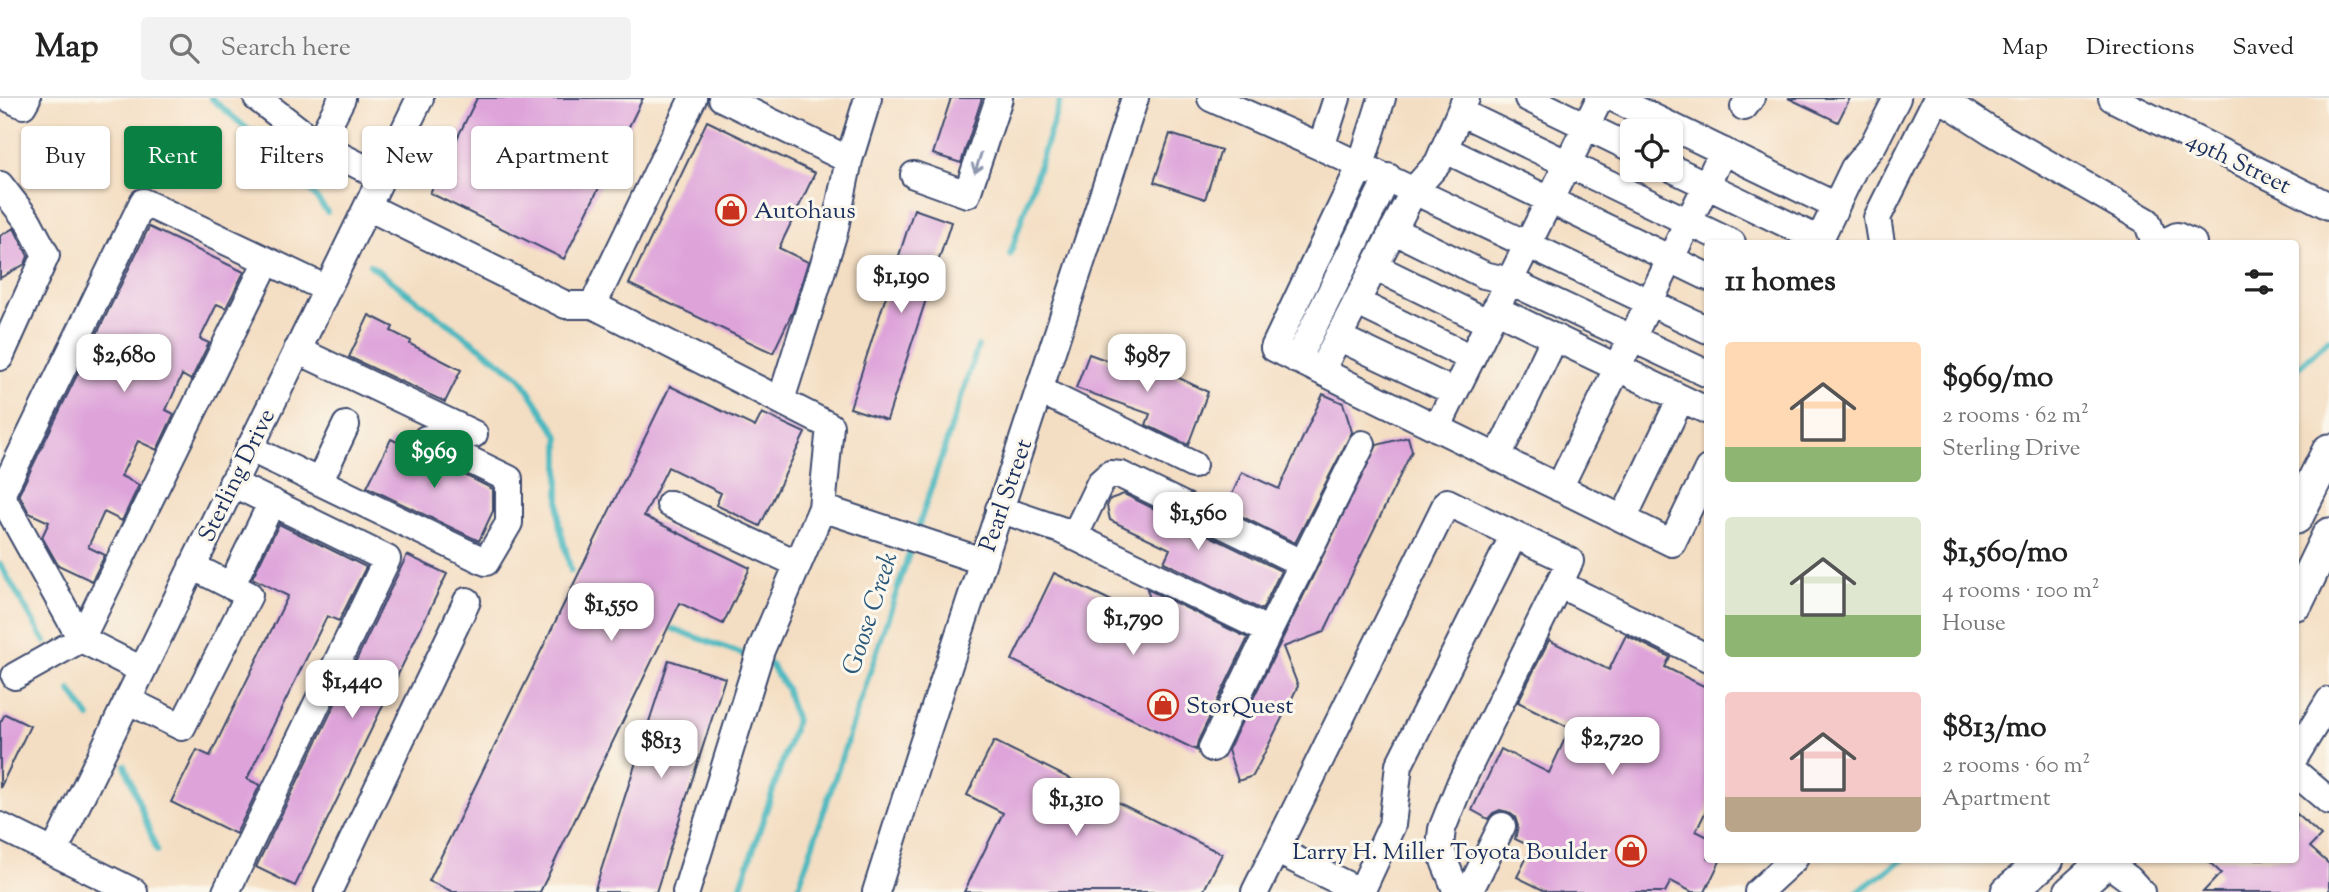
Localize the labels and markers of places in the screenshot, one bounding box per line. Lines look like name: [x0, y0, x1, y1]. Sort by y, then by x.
shop icon: Autohaus: [714, 193, 748, 227]
place label: Autohaus: [754, 195, 856, 229]
pin: $1,190: [844, 256, 958, 315]
pin: $2,680: [67, 334, 181, 394]
pin: $987: [1106, 334, 1188, 394]
pin: $969: [393, 430, 475, 490]
pin: $1,560: [1141, 492, 1255, 552]
pin: $1,550: [554, 584, 668, 643]
pin: $1,790: [1076, 598, 1190, 657]
pin: $1,440: [295, 660, 409, 720]
shop icon: StorQuest: [1146, 688, 1180, 722]
place label: StorQuest: [1186, 690, 1293, 724]
pin: $2,720: [1555, 718, 1669, 777]
pin: $813: [620, 720, 702, 780]
pin: $1,310: [1019, 778, 1133, 838]
shop icon: Larry H. Miller Toyota Boulder: [1614, 834, 1648, 868]
place label: Larry H. Miller Toyota Boulder: [1292, 836, 1608, 870]

